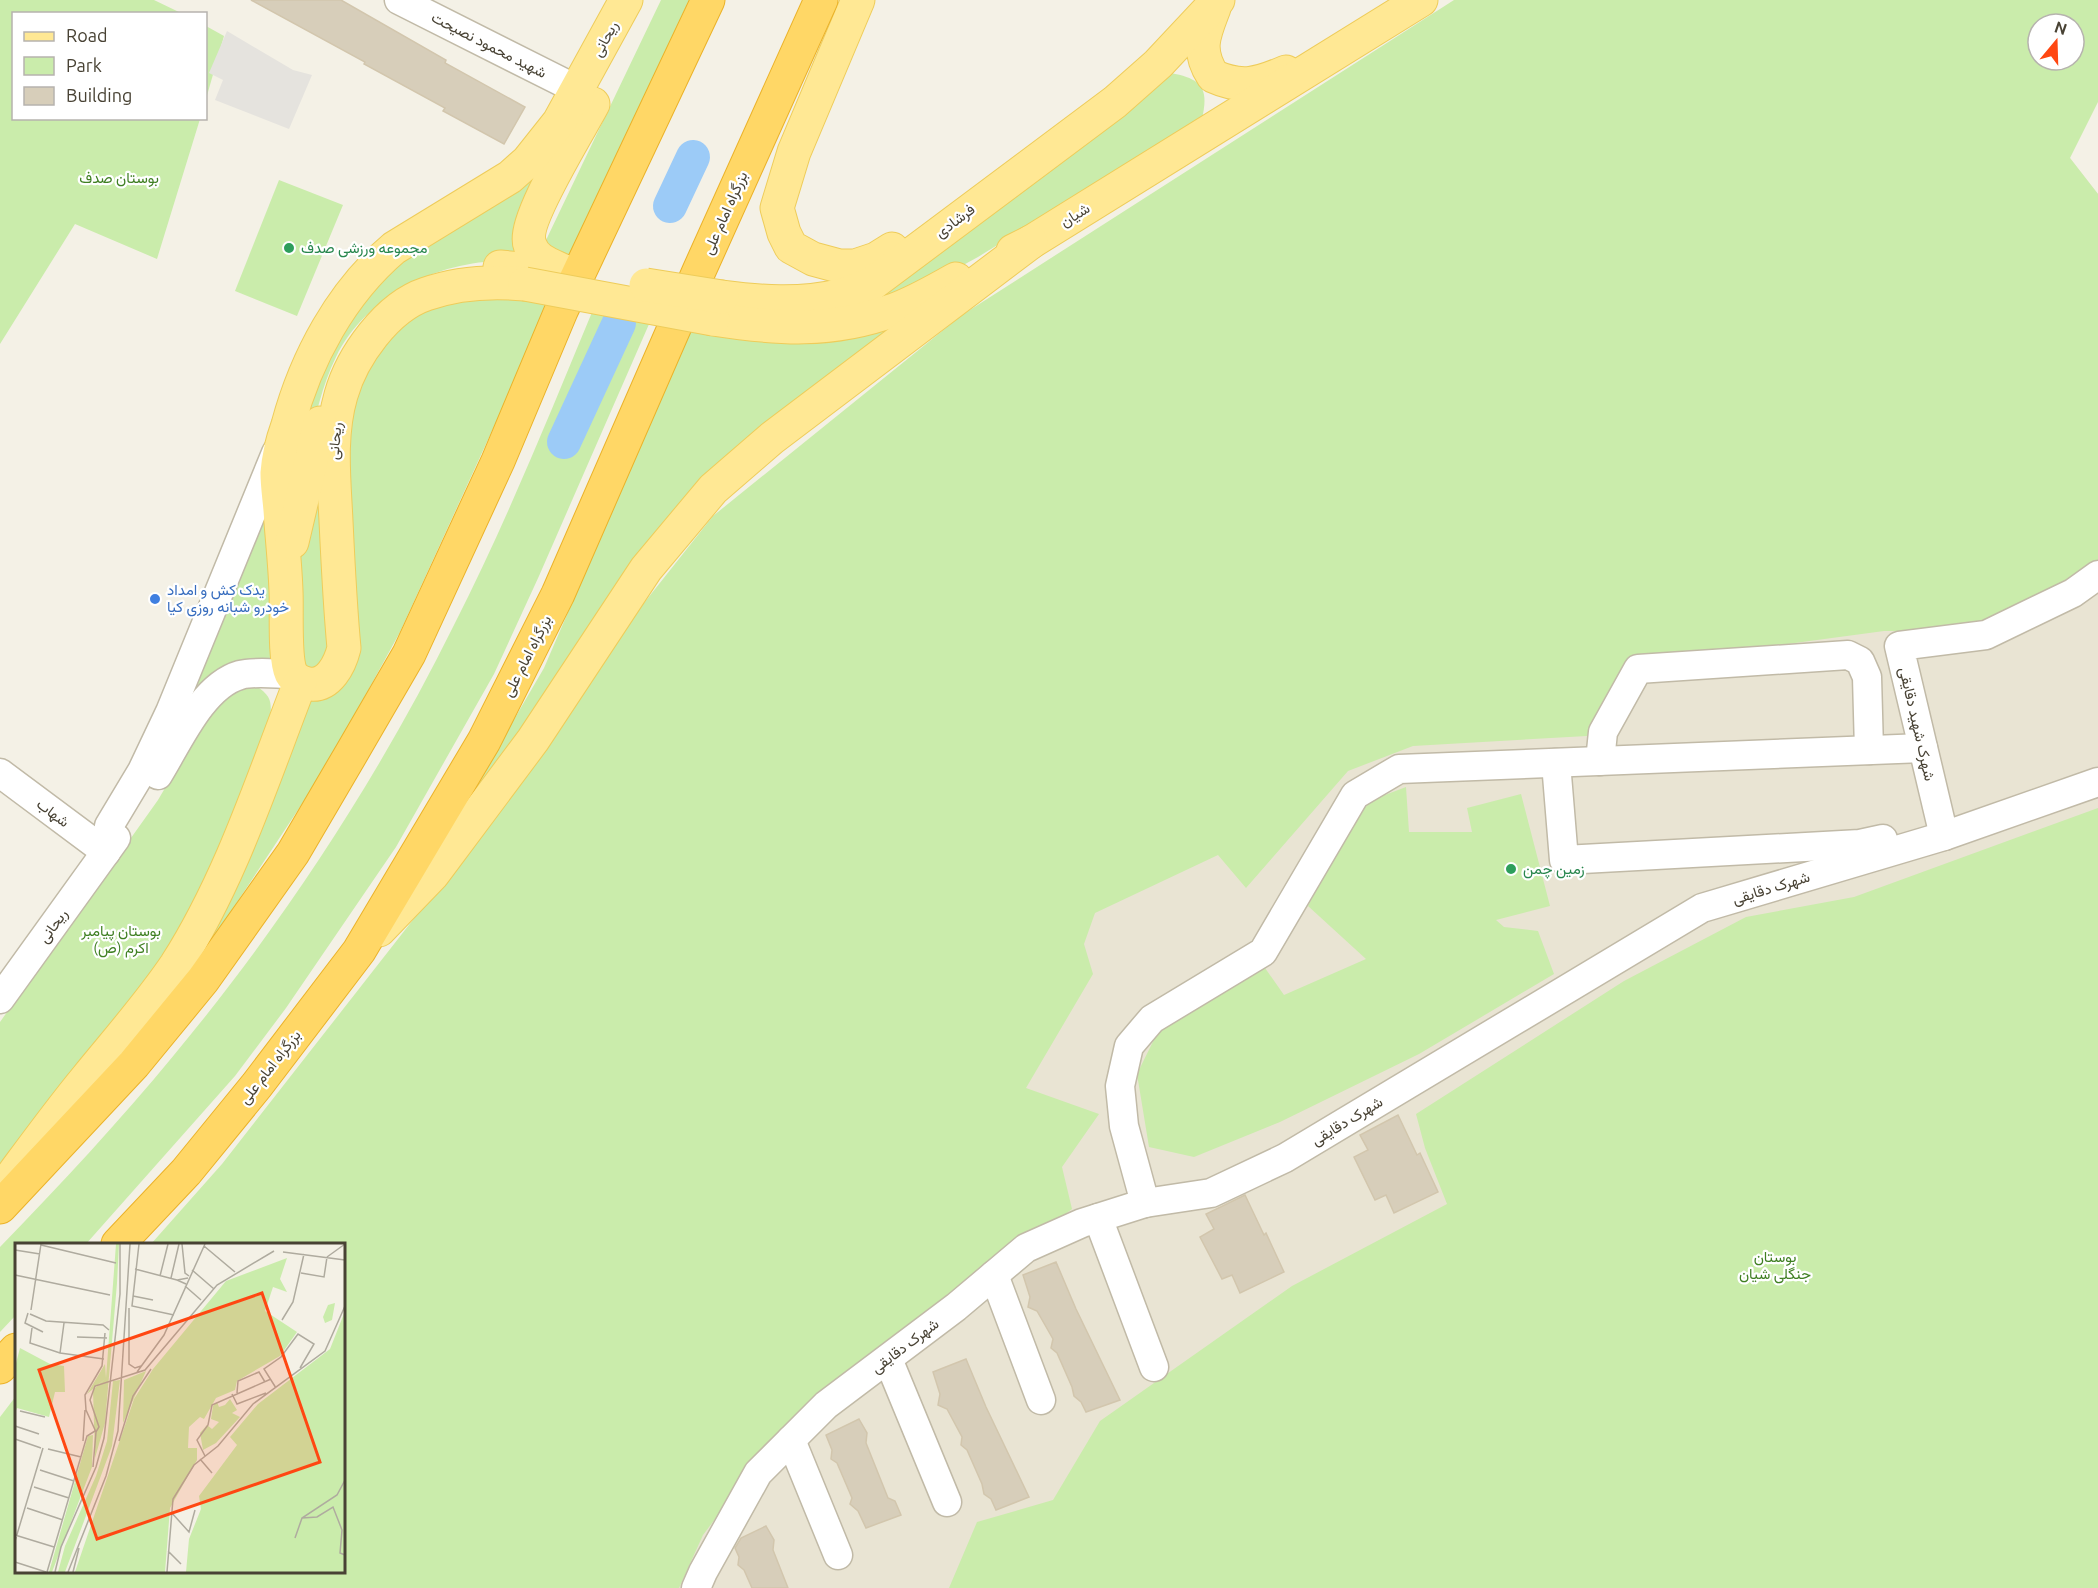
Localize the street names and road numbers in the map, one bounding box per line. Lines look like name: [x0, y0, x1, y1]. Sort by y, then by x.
street label: شهید محمود نصیحت: [428, 8, 550, 82]
street label: ریحانی: [588, 18, 623, 60]
street label: بزرگراه امام علی: [699, 169, 752, 258]
street label: شیان: [1057, 199, 1093, 231]
street label: فرشادی: [932, 200, 979, 243]
street label: ریحانی: [324, 421, 347, 461]
street label: بزرگراه امام علی: [499, 612, 556, 700]
street label: شهرک شهید دقایقی: [1894, 665, 1939, 783]
street label: شهاب: [33, 795, 73, 831]
street label: شهرک دقایقی: [1730, 868, 1812, 909]
street label: ریحانی: [35, 905, 72, 947]
street label: بزرگراه امام علی: [235, 1026, 305, 1108]
street label: شهرک دقایقی: [1308, 1093, 1387, 1150]
street label: شهرک دقایقی: [868, 1315, 943, 1378]

